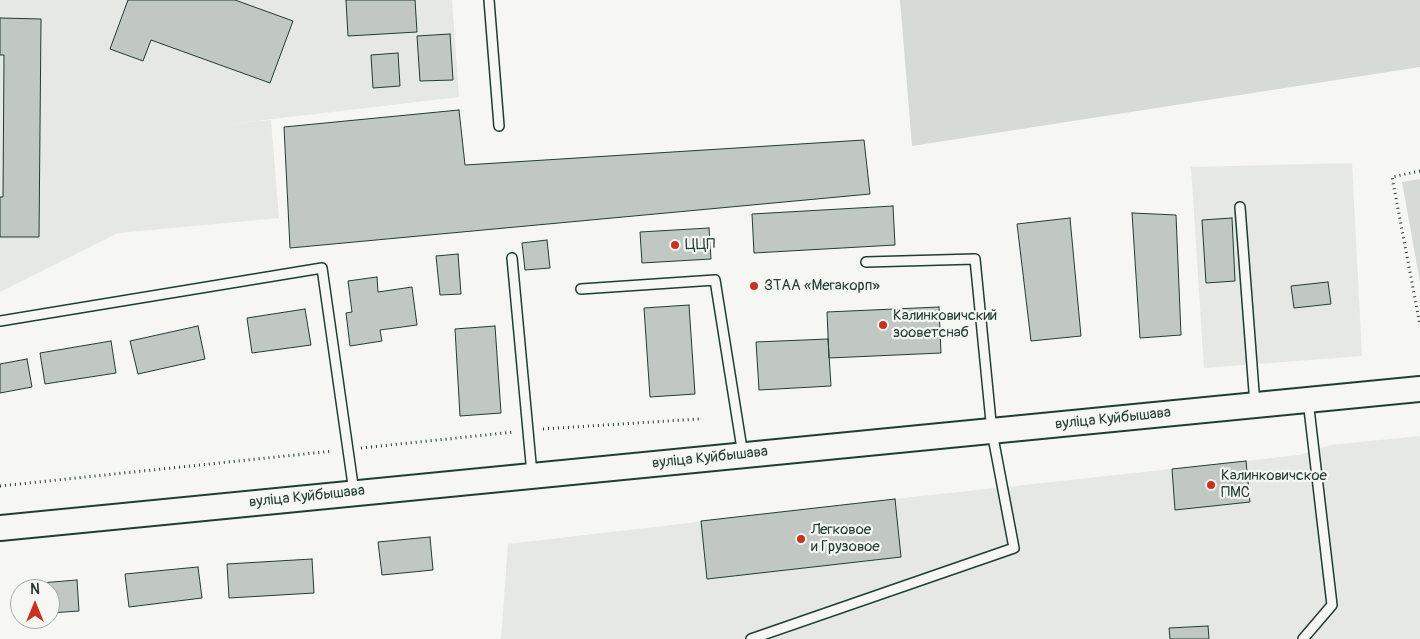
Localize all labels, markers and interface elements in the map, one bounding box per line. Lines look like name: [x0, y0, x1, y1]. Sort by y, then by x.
place label: ЦЦП: [685, 236, 715, 254]
marker: ЦЦП: [669, 239, 681, 251]
place label: ЗТАА «Мегакорп»: [764, 277, 880, 295]
marker: ЗТАА «Мегакорп»: [748, 280, 760, 292]
place label: Калинковичский зооветснаб: [893, 307, 997, 342]
marker: Калинковичский зооветснаб: [877, 319, 889, 331]
street label: вуліца Куйбышава: [1054, 404, 1172, 434]
street label: вуліца Куйбышава: [651, 443, 769, 473]
place label: Калинковичское ПМС: [1221, 467, 1327, 502]
marker: Калинковичское ПМС: [1205, 479, 1217, 491]
street label: вуліца Куйбышава: [248, 482, 366, 512]
place label: Легковое и Грузовое: [811, 521, 880, 556]
marker: Легковое и Грузовое: [795, 533, 807, 545]
north arrow: [10, 579, 60, 629]
text: N: [30, 581, 40, 598]

